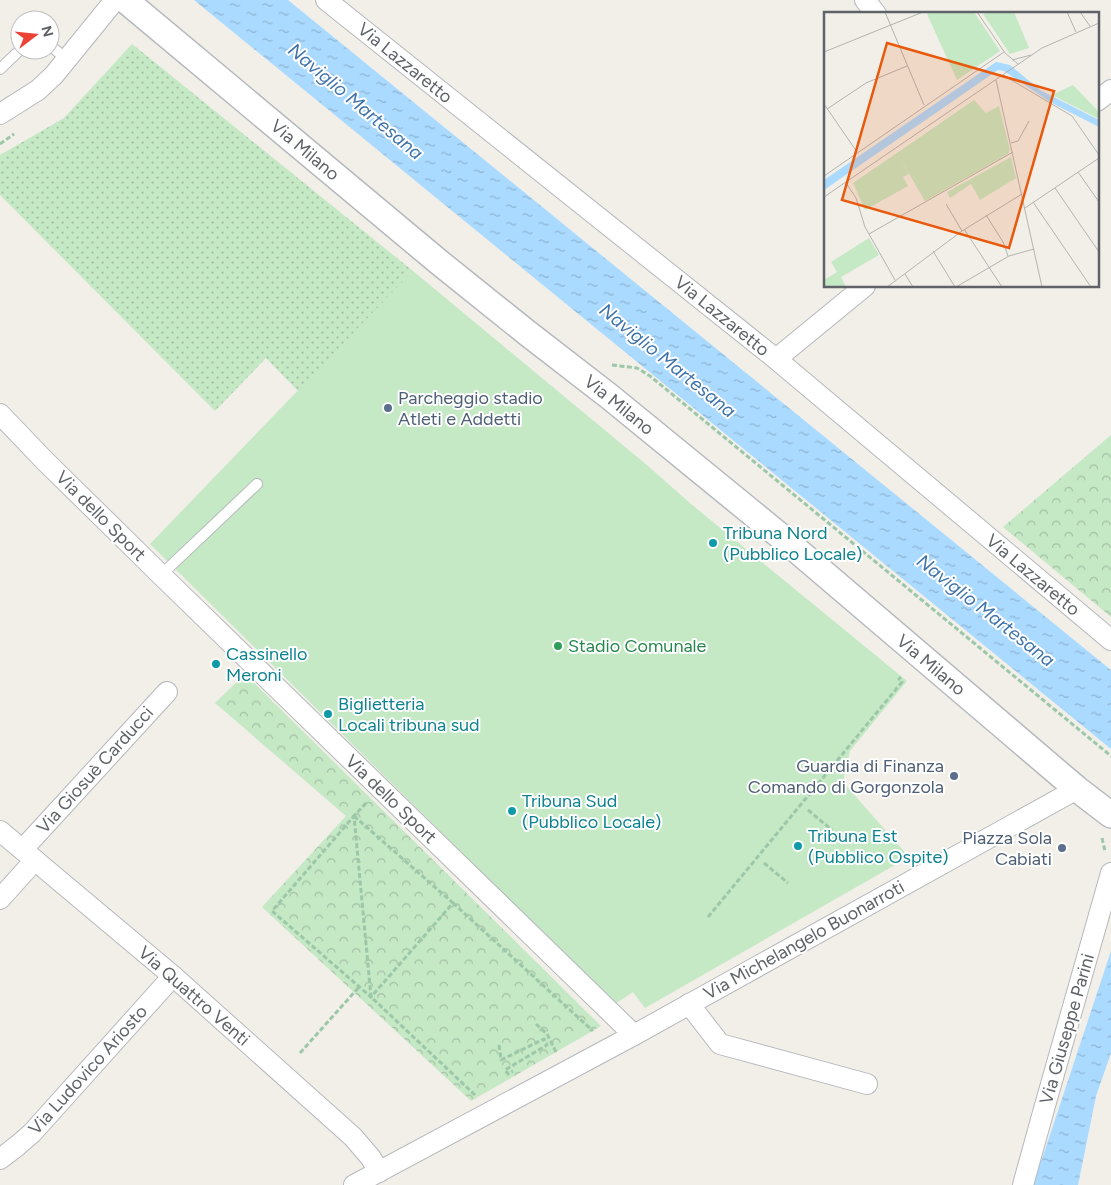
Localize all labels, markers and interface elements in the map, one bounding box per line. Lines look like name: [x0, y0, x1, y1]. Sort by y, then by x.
north arrow: [10, 10, 60, 60]
inset map: [824, 12, 1098, 288]
street label: Via Lazzaretto: [353, 18, 457, 108]
text: N: [37, 24, 57, 39]
water label: Naviglio Martesana: [284, 38, 428, 164]
street label: Via Milano: [266, 115, 344, 185]
street label: Via Lazzaretto: [670, 271, 774, 361]
water label: Naviglio Martesana: [595, 298, 741, 422]
street label: Via Milano: [580, 370, 658, 440]
place label: Parcheggio stadio Atleti e Addetti: [398, 387, 543, 430]
marker: Parcheggio stadio Atleti e Addetti: [382, 402, 394, 414]
street label: Via dello Sport: [51, 466, 151, 566]
place label: Tribuna Nord (Pubblico Locale): [723, 522, 862, 565]
street label: Via Lazzaretto: [982, 529, 1084, 621]
marker: Tribuna Nord (Pubblico Locale): [707, 537, 719, 549]
water label: Naviglio Martesana: [912, 549, 1059, 671]
street label: Via Milano: [892, 630, 970, 700]
place label: Stadio Comunale: [568, 635, 707, 657]
marker: Stadio Comunale: [552, 640, 564, 652]
place label: Cassinello Meroni: [226, 643, 307, 686]
marker: Cassinello Meroni: [210, 658, 222, 670]
place label: Biglietteria Locali tribuna sud: [338, 693, 480, 736]
street label: Via Giosuè Carducci: [32, 702, 158, 838]
marker: Biglietteria Locali tribuna sud: [322, 708, 334, 720]
street label: Via dello Sport: [341, 750, 441, 848]
place label: Guardia di Finanza Comando di Gorgonzola: [748, 755, 944, 798]
marker: Guardia di Finanza Comando di Gorgonzola: [948, 770, 960, 782]
place label: Tribuna Sud (Pubblico Locale): [522, 790, 661, 833]
marker: Tribuna Sud (Pubblico Locale): [506, 805, 518, 817]
place label: Tribuna Est (Pubblico Ospite): [808, 825, 949, 868]
place label: Piazza Sola Cabiati: [962, 827, 1052, 870]
marker: Tribuna Est (Pubblico Ospite): [792, 840, 804, 852]
marker: Piazza Sola Cabiati: [1056, 842, 1068, 854]
street label: Via Michelangelo Buonarroti: [700, 876, 908, 1004]
street label: Via Quattro Venti: [134, 942, 254, 1050]
street label: Via Giuseppe Parini: [1035, 951, 1099, 1107]
street label: Via Ludovico Ariosto: [24, 1001, 152, 1139]

